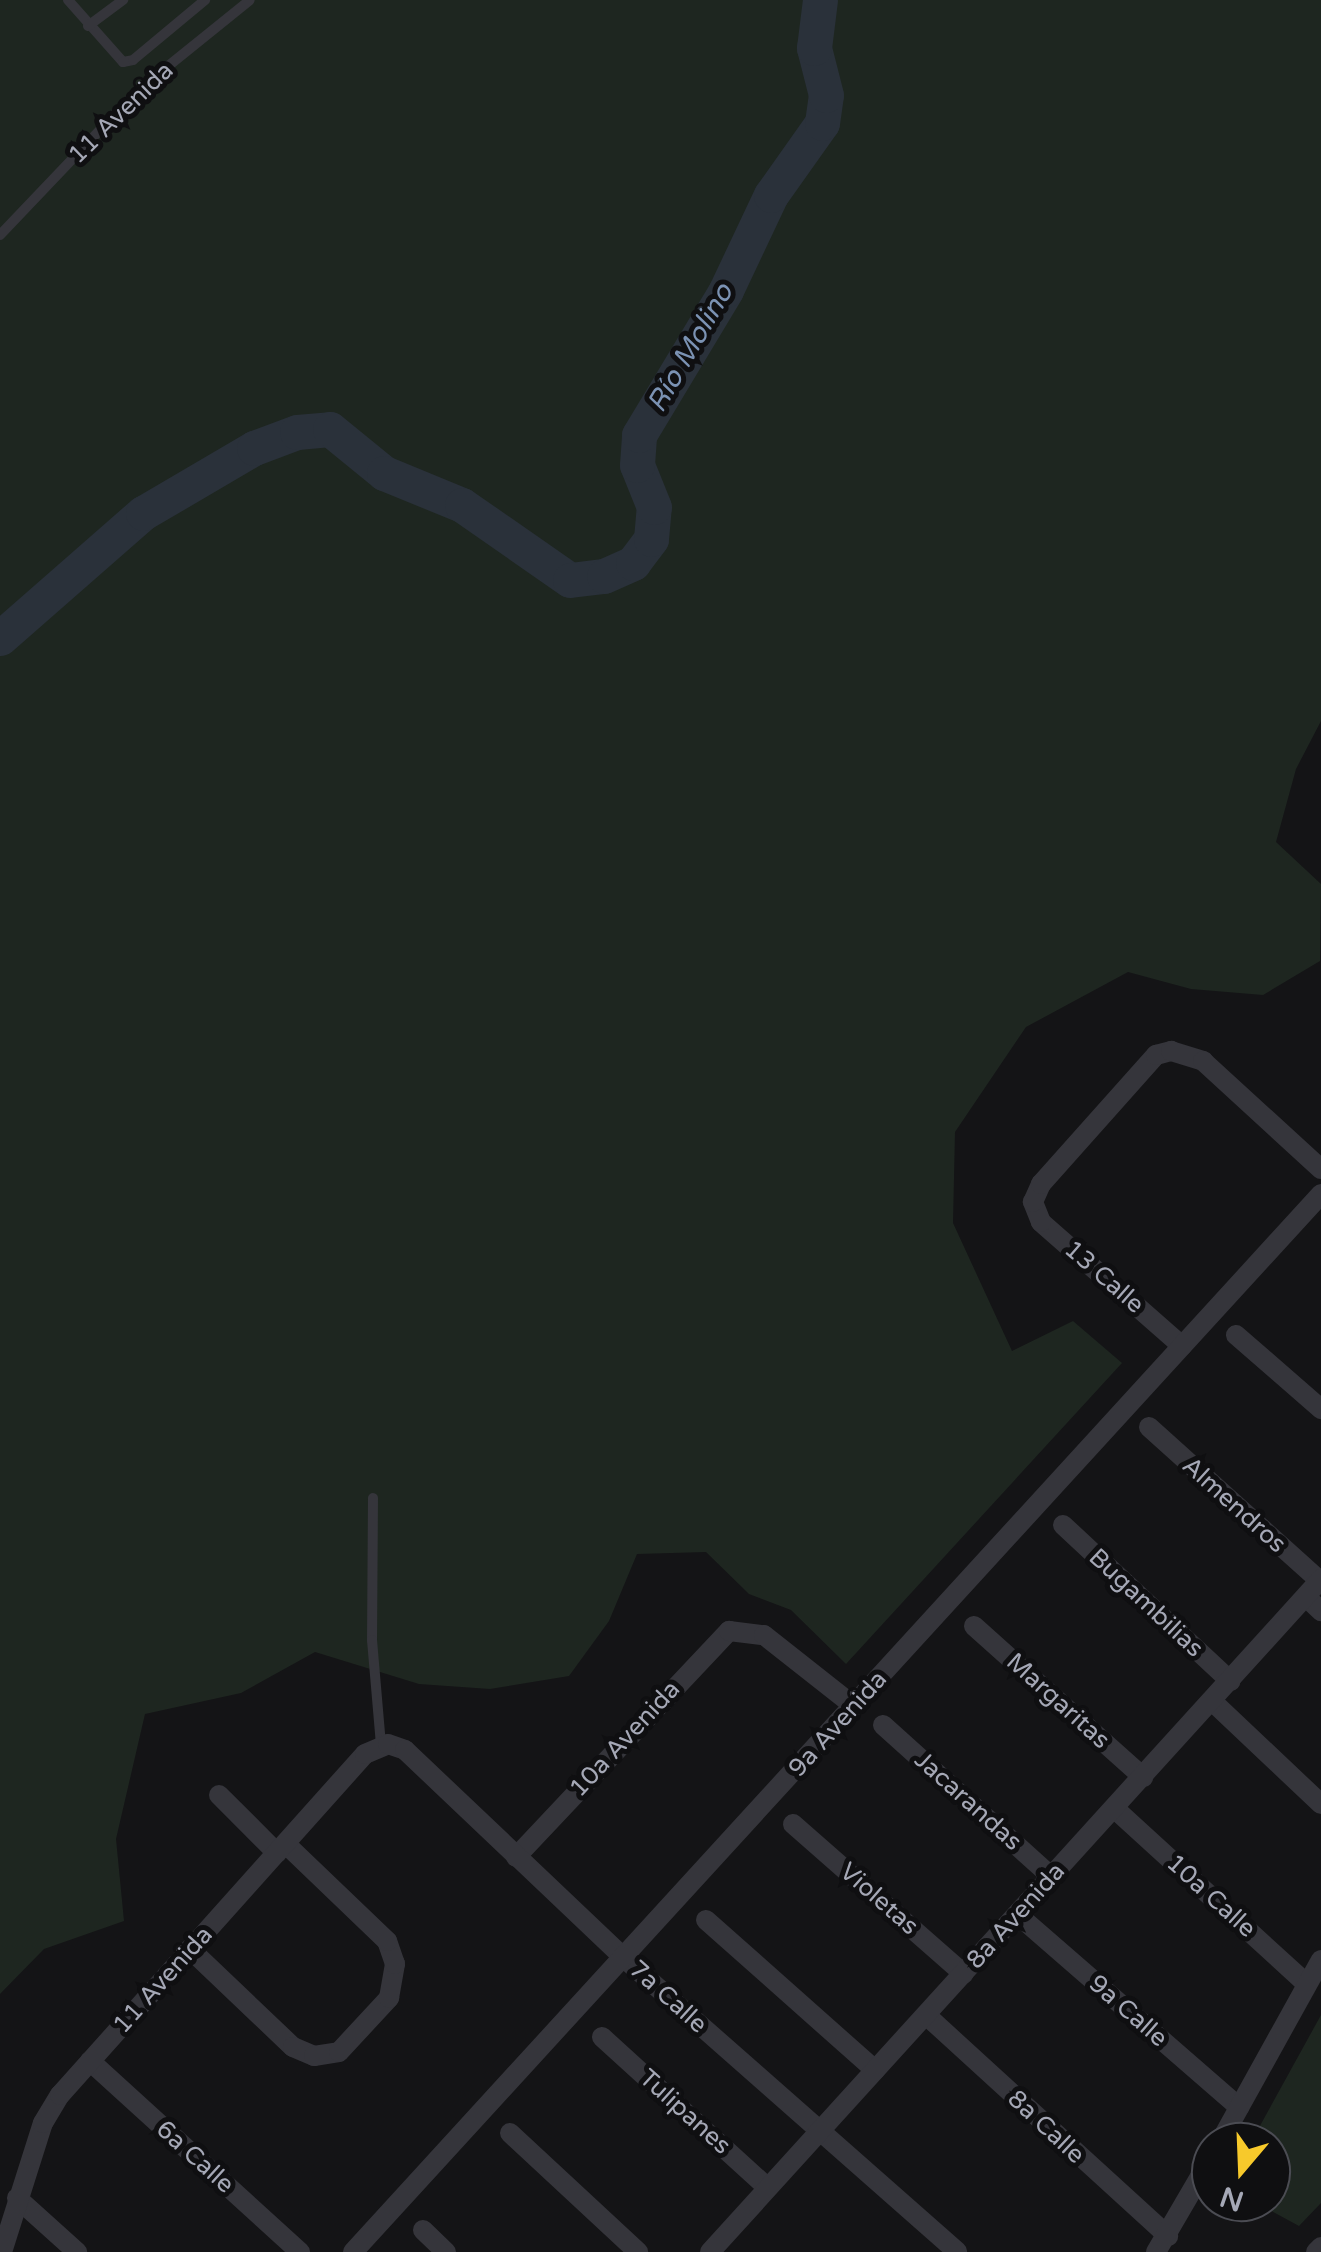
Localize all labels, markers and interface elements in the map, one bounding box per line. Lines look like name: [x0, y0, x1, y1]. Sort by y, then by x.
street label: 11 Avenida: [62, 56, 180, 170]
water label: Río Molino: [640, 278, 740, 418]
street label: 13 Calle: [1058, 1234, 1150, 1320]
street label: Almendros: [1176, 1451, 1292, 1559]
street label: Bugambilias: [1083, 1542, 1209, 1664]
street label: Margaritas: [1000, 1647, 1116, 1755]
street label: 9a Avenida: [783, 1665, 893, 1783]
street label: 10a Avenida: [563, 1675, 687, 1803]
street label: Jacarandas: [908, 1745, 1028, 1857]
street label: 10a Calle: [1160, 1848, 1262, 1944]
street label: Violetas: [833, 1857, 925, 1941]
street label: 8a Avenida: [961, 1857, 1071, 1975]
street label: 11 Avenida: [107, 1920, 219, 2040]
street label: 7a Calle: [623, 1954, 713, 2040]
street label: 9a Calle: [1083, 1969, 1173, 2053]
street label: Tulipanes: [633, 2063, 737, 2161]
street label: 8a Calle: [1001, 2084, 1091, 2170]
street label: 6a Calle: [150, 2114, 240, 2200]
north arrow: [1191, 2122, 1291, 2222]
text: N: [1216, 2179, 1248, 2218]

